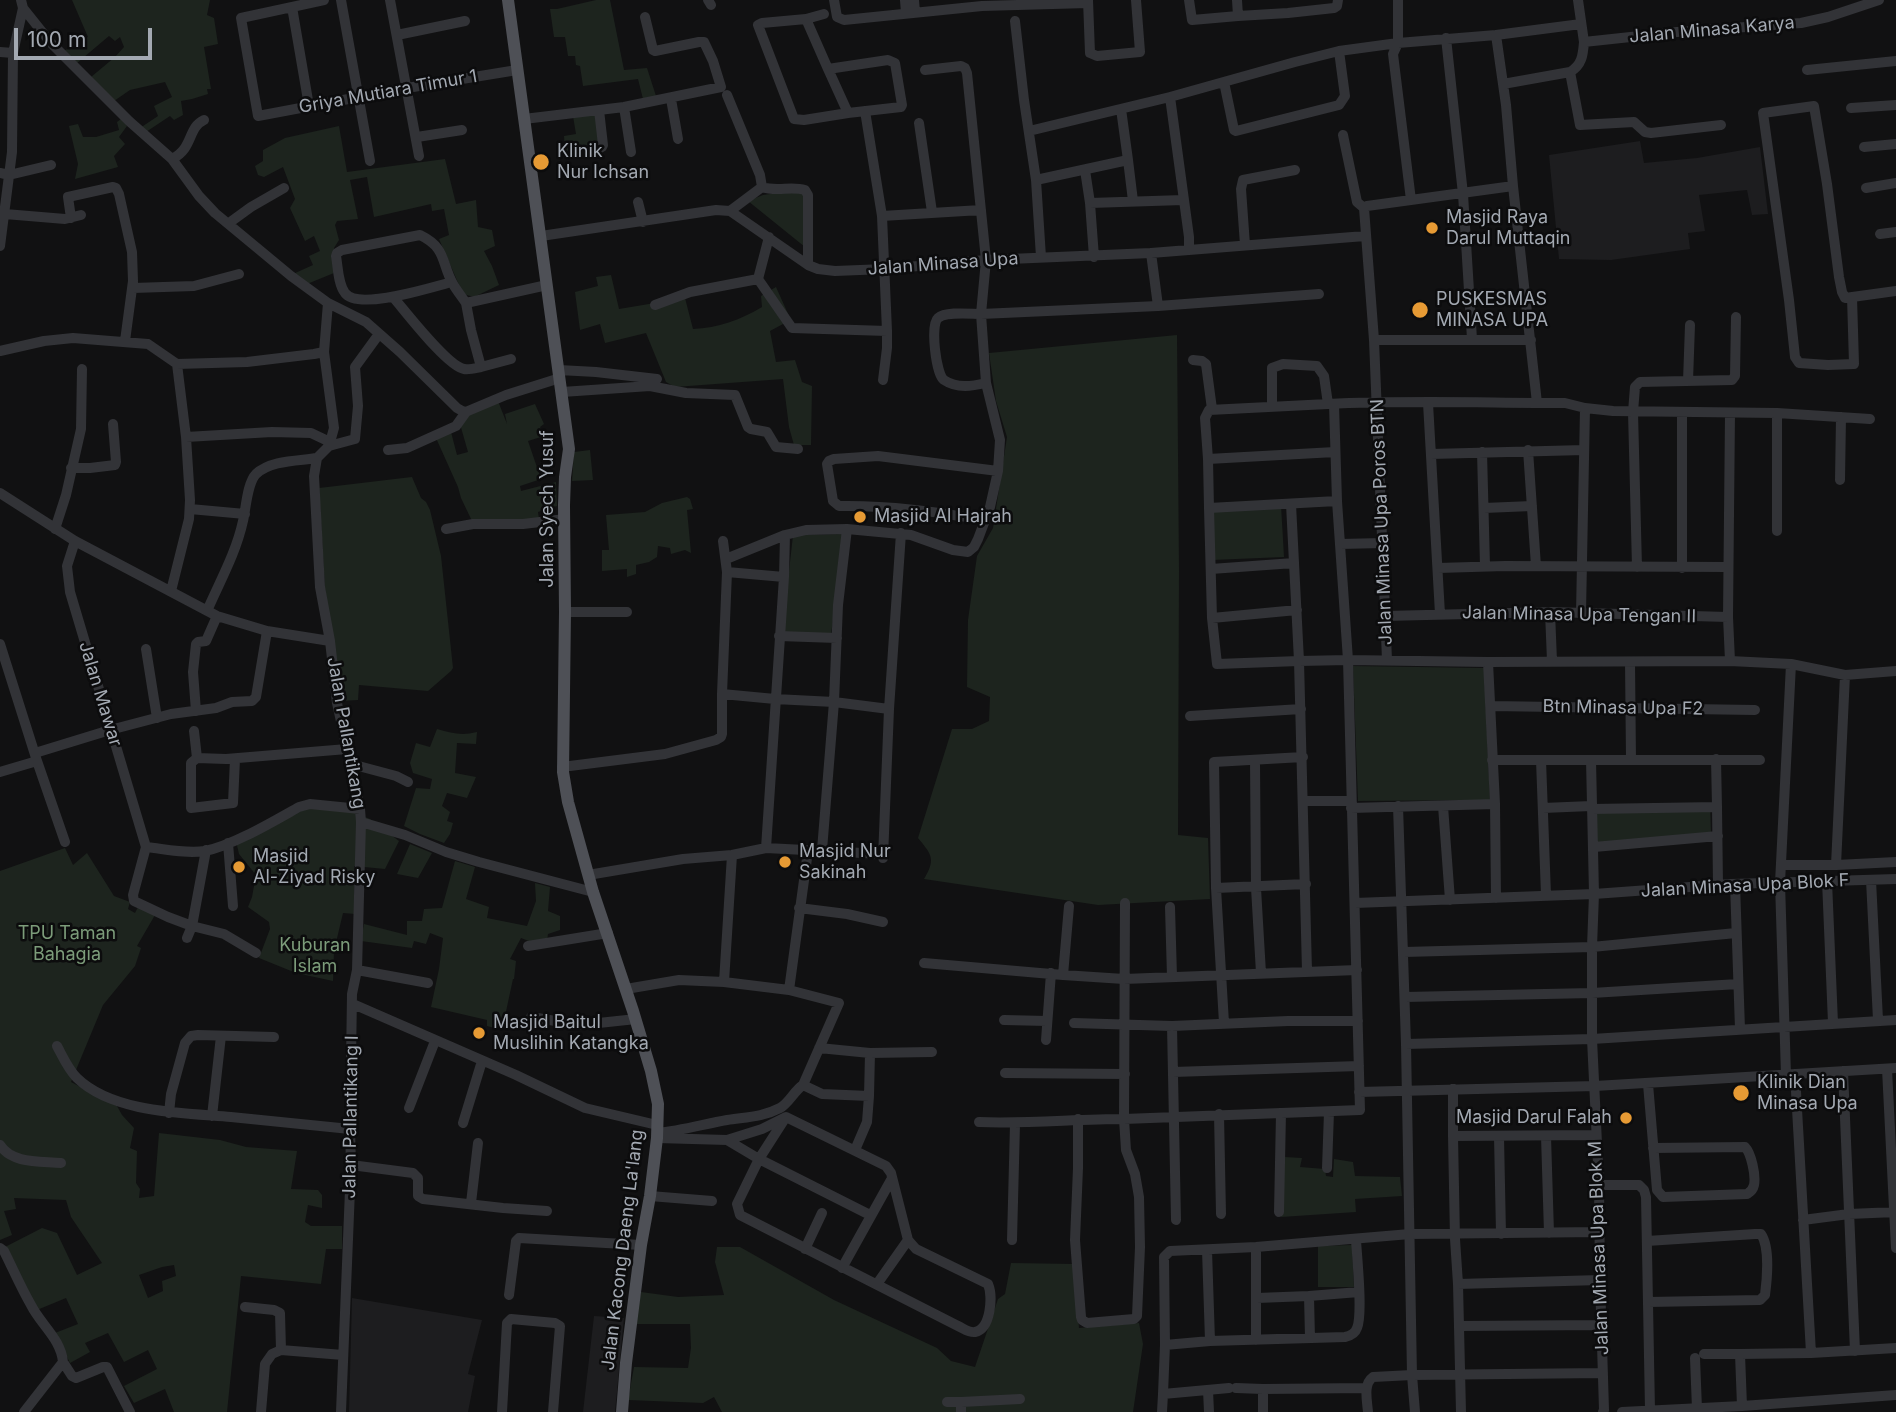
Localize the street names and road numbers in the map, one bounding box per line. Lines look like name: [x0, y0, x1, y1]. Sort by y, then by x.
street label: Jalan Minasa Karya: [1628, 12, 1796, 48]
street label: Griya Mutiara Timur 1: [297, 66, 479, 118]
street label: Jalan Minasa Upa: [867, 248, 1019, 280]
street label: Jalan Minasa Upa Poros BTN: [1367, 399, 1397, 645]
street label: Jalan Syech Yusuf: [537, 430, 559, 588]
street label: Jalan Minasa Upa Tengan II: [1462, 602, 1696, 628]
street label: Jalan Mawar: [74, 639, 126, 749]
street label: Jalan Pallantikang: [322, 656, 370, 810]
street label: Btn Minasa Upa F2: [1542, 696, 1704, 720]
street label: Jalan Minasa Upa Blok F: [1640, 870, 1850, 902]
street label: Jalan Pallantikang I: [339, 1035, 363, 1199]
street label: Jalan Kacong Daeng La'lang: [597, 1128, 649, 1372]
street label: Jalan Minasa Upa Blok M: [1584, 1140, 1614, 1356]

